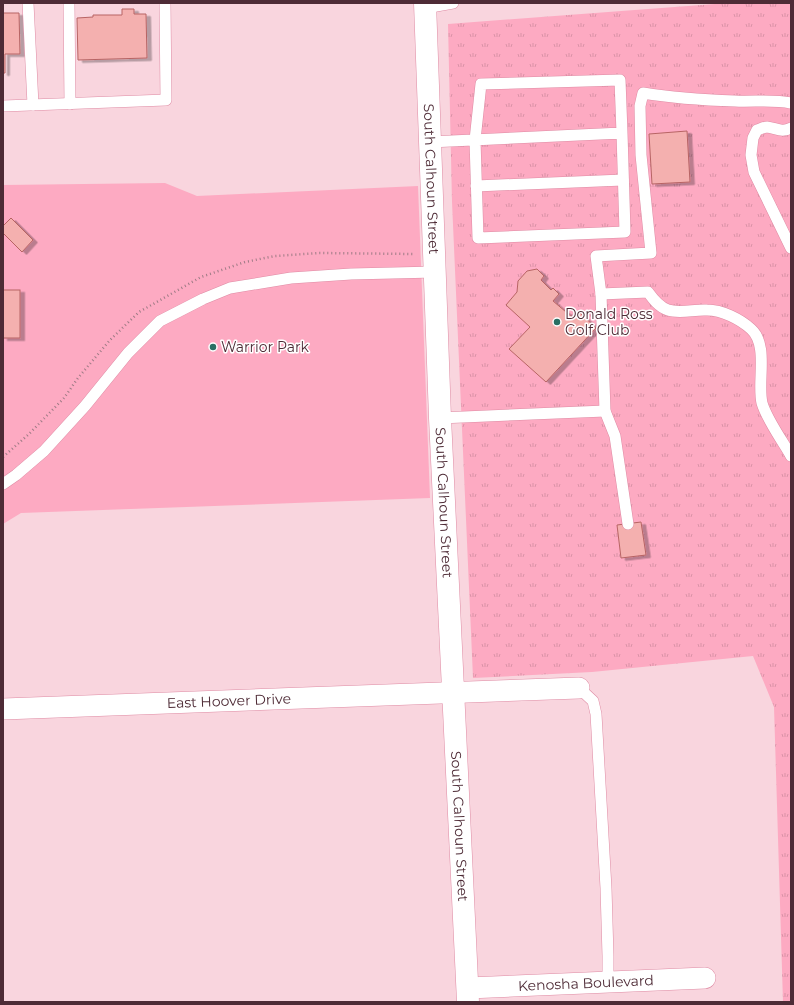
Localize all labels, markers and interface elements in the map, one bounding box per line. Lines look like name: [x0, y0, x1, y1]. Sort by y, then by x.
street label: South Calhoun Street: [420, 103, 443, 255]
place label: Donald Ross Golf Club: [565, 305, 653, 339]
marker: Donald Ross Golf Club: [552, 317, 562, 327]
place label: Warrior Park: [221, 338, 309, 356]
marker: Warrior Park: [208, 342, 218, 352]
street label: South Calhoun Street: [431, 427, 457, 579]
street label: East Hoover Drive: [166, 690, 291, 712]
street label: South Calhoun Street: [447, 751, 472, 902]
street label: Kenosha Boulevard: [518, 971, 654, 995]

